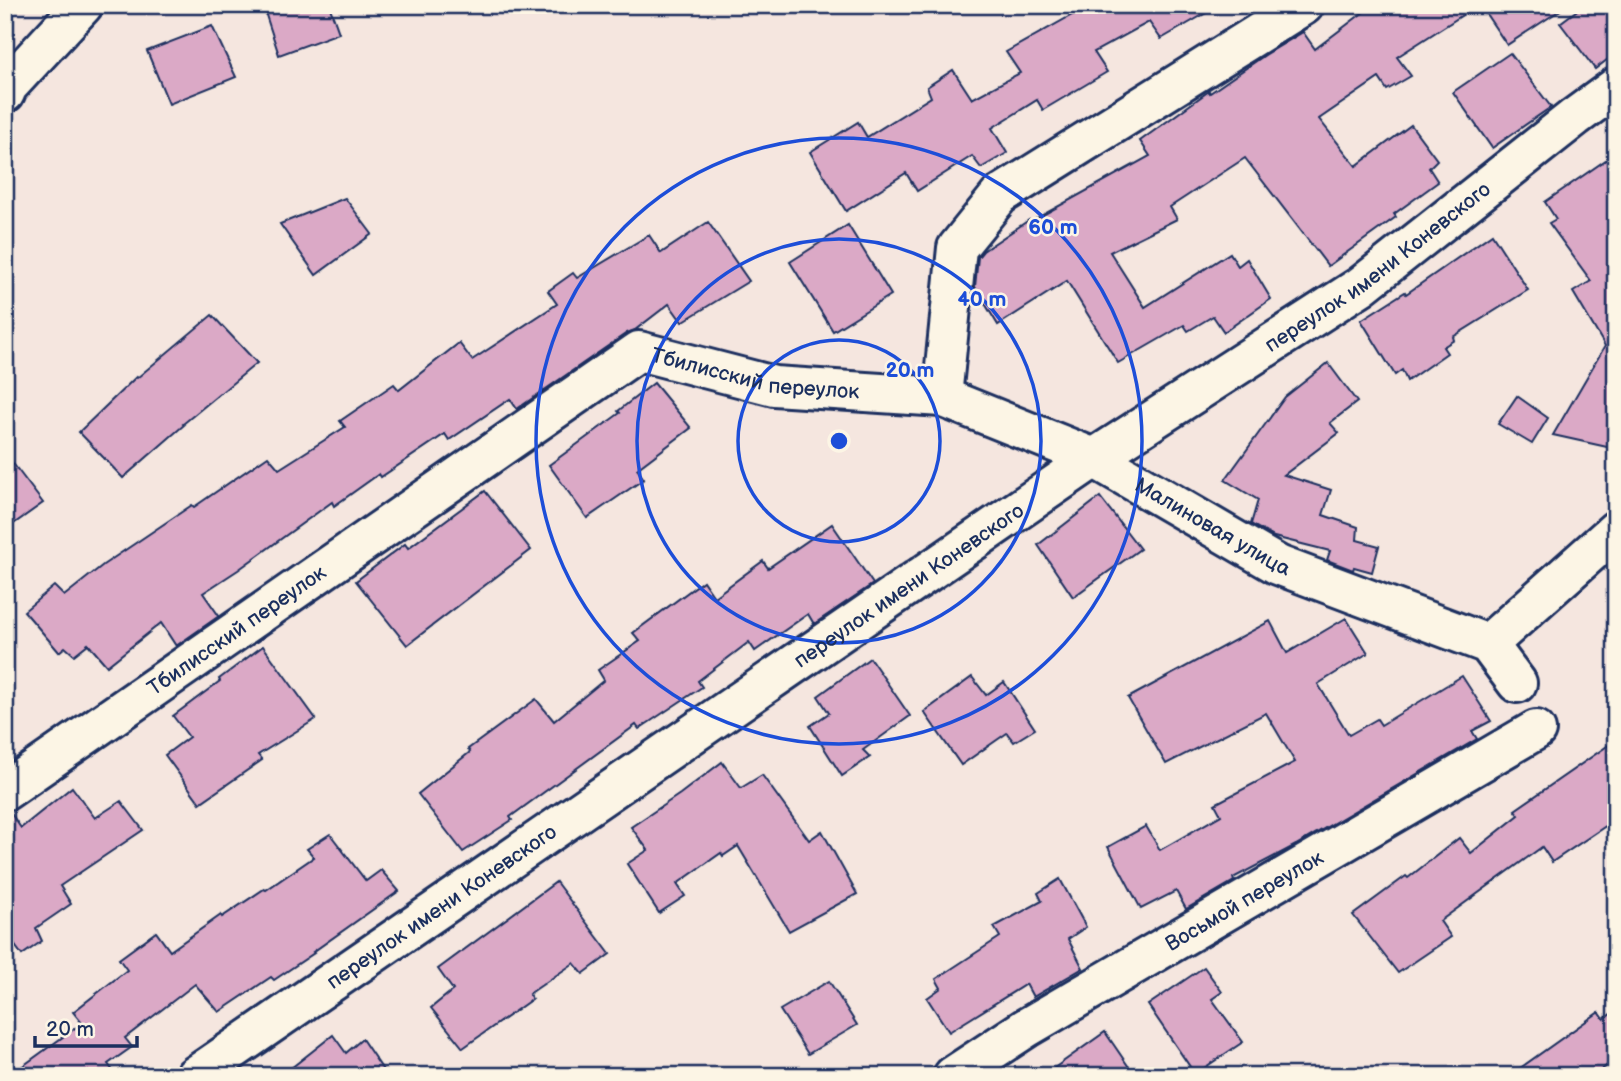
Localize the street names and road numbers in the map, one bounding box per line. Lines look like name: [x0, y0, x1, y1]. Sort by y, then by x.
street label: переулок имени Коневского: [1260, 177, 1496, 358]
street label: Тбилисский переулок: [649, 343, 860, 405]
street label: Малиновая улица: [1130, 473, 1294, 582]
street label: переулок имени Коневского: [789, 498, 1029, 674]
street label: Тбилисский переулок: [143, 560, 331, 701]
street label: переулок имени Коневского: [322, 819, 561, 995]
street label: Восьмой переулок: [1161, 845, 1328, 957]

